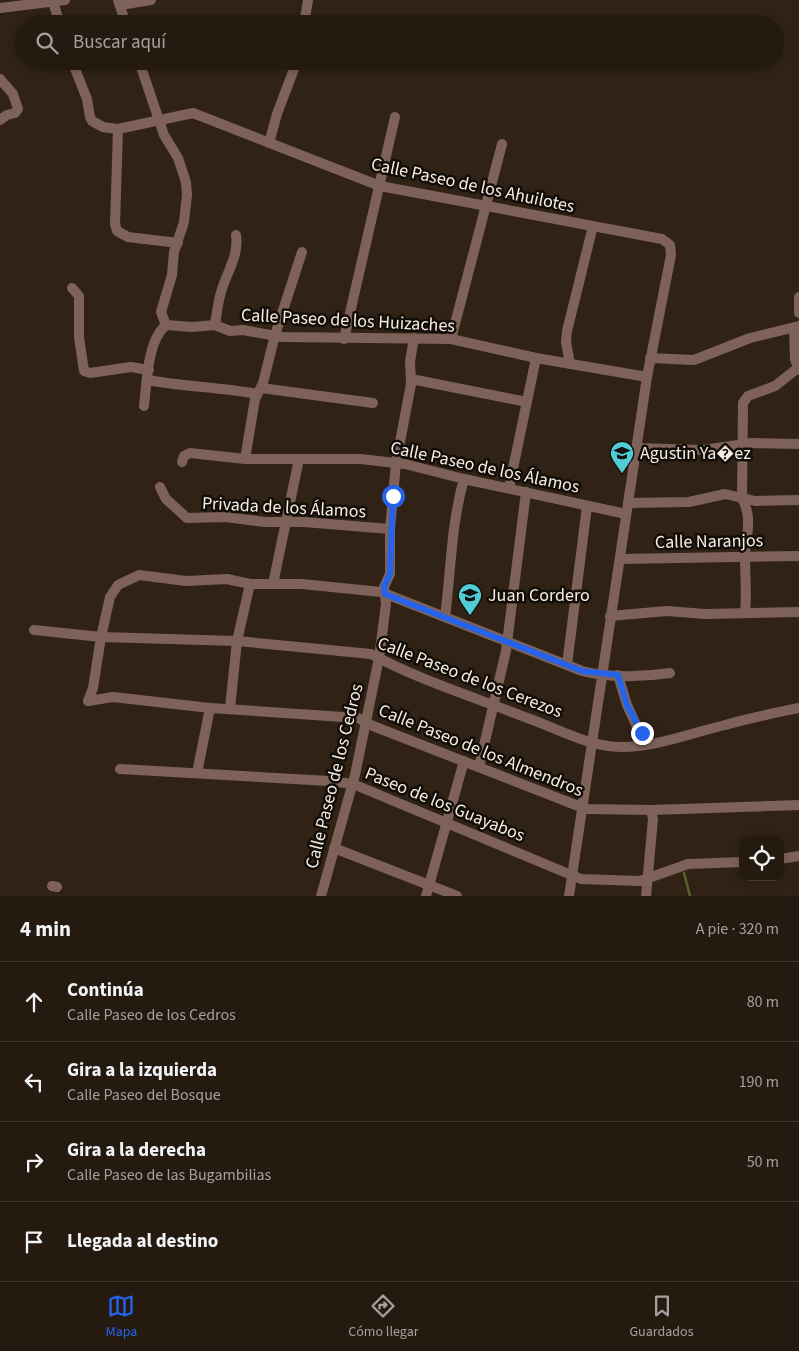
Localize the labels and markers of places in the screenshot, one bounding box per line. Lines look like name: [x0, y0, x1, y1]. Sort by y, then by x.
school or university icon: Agustin Ya�ez: [609, 440, 635, 474]
place label: Agustin Ya�ez: [640, 441, 751, 466]
school or university icon: Juan Cordero: [457, 582, 483, 616]
place label: Juan Cordero: [488, 583, 590, 608]

